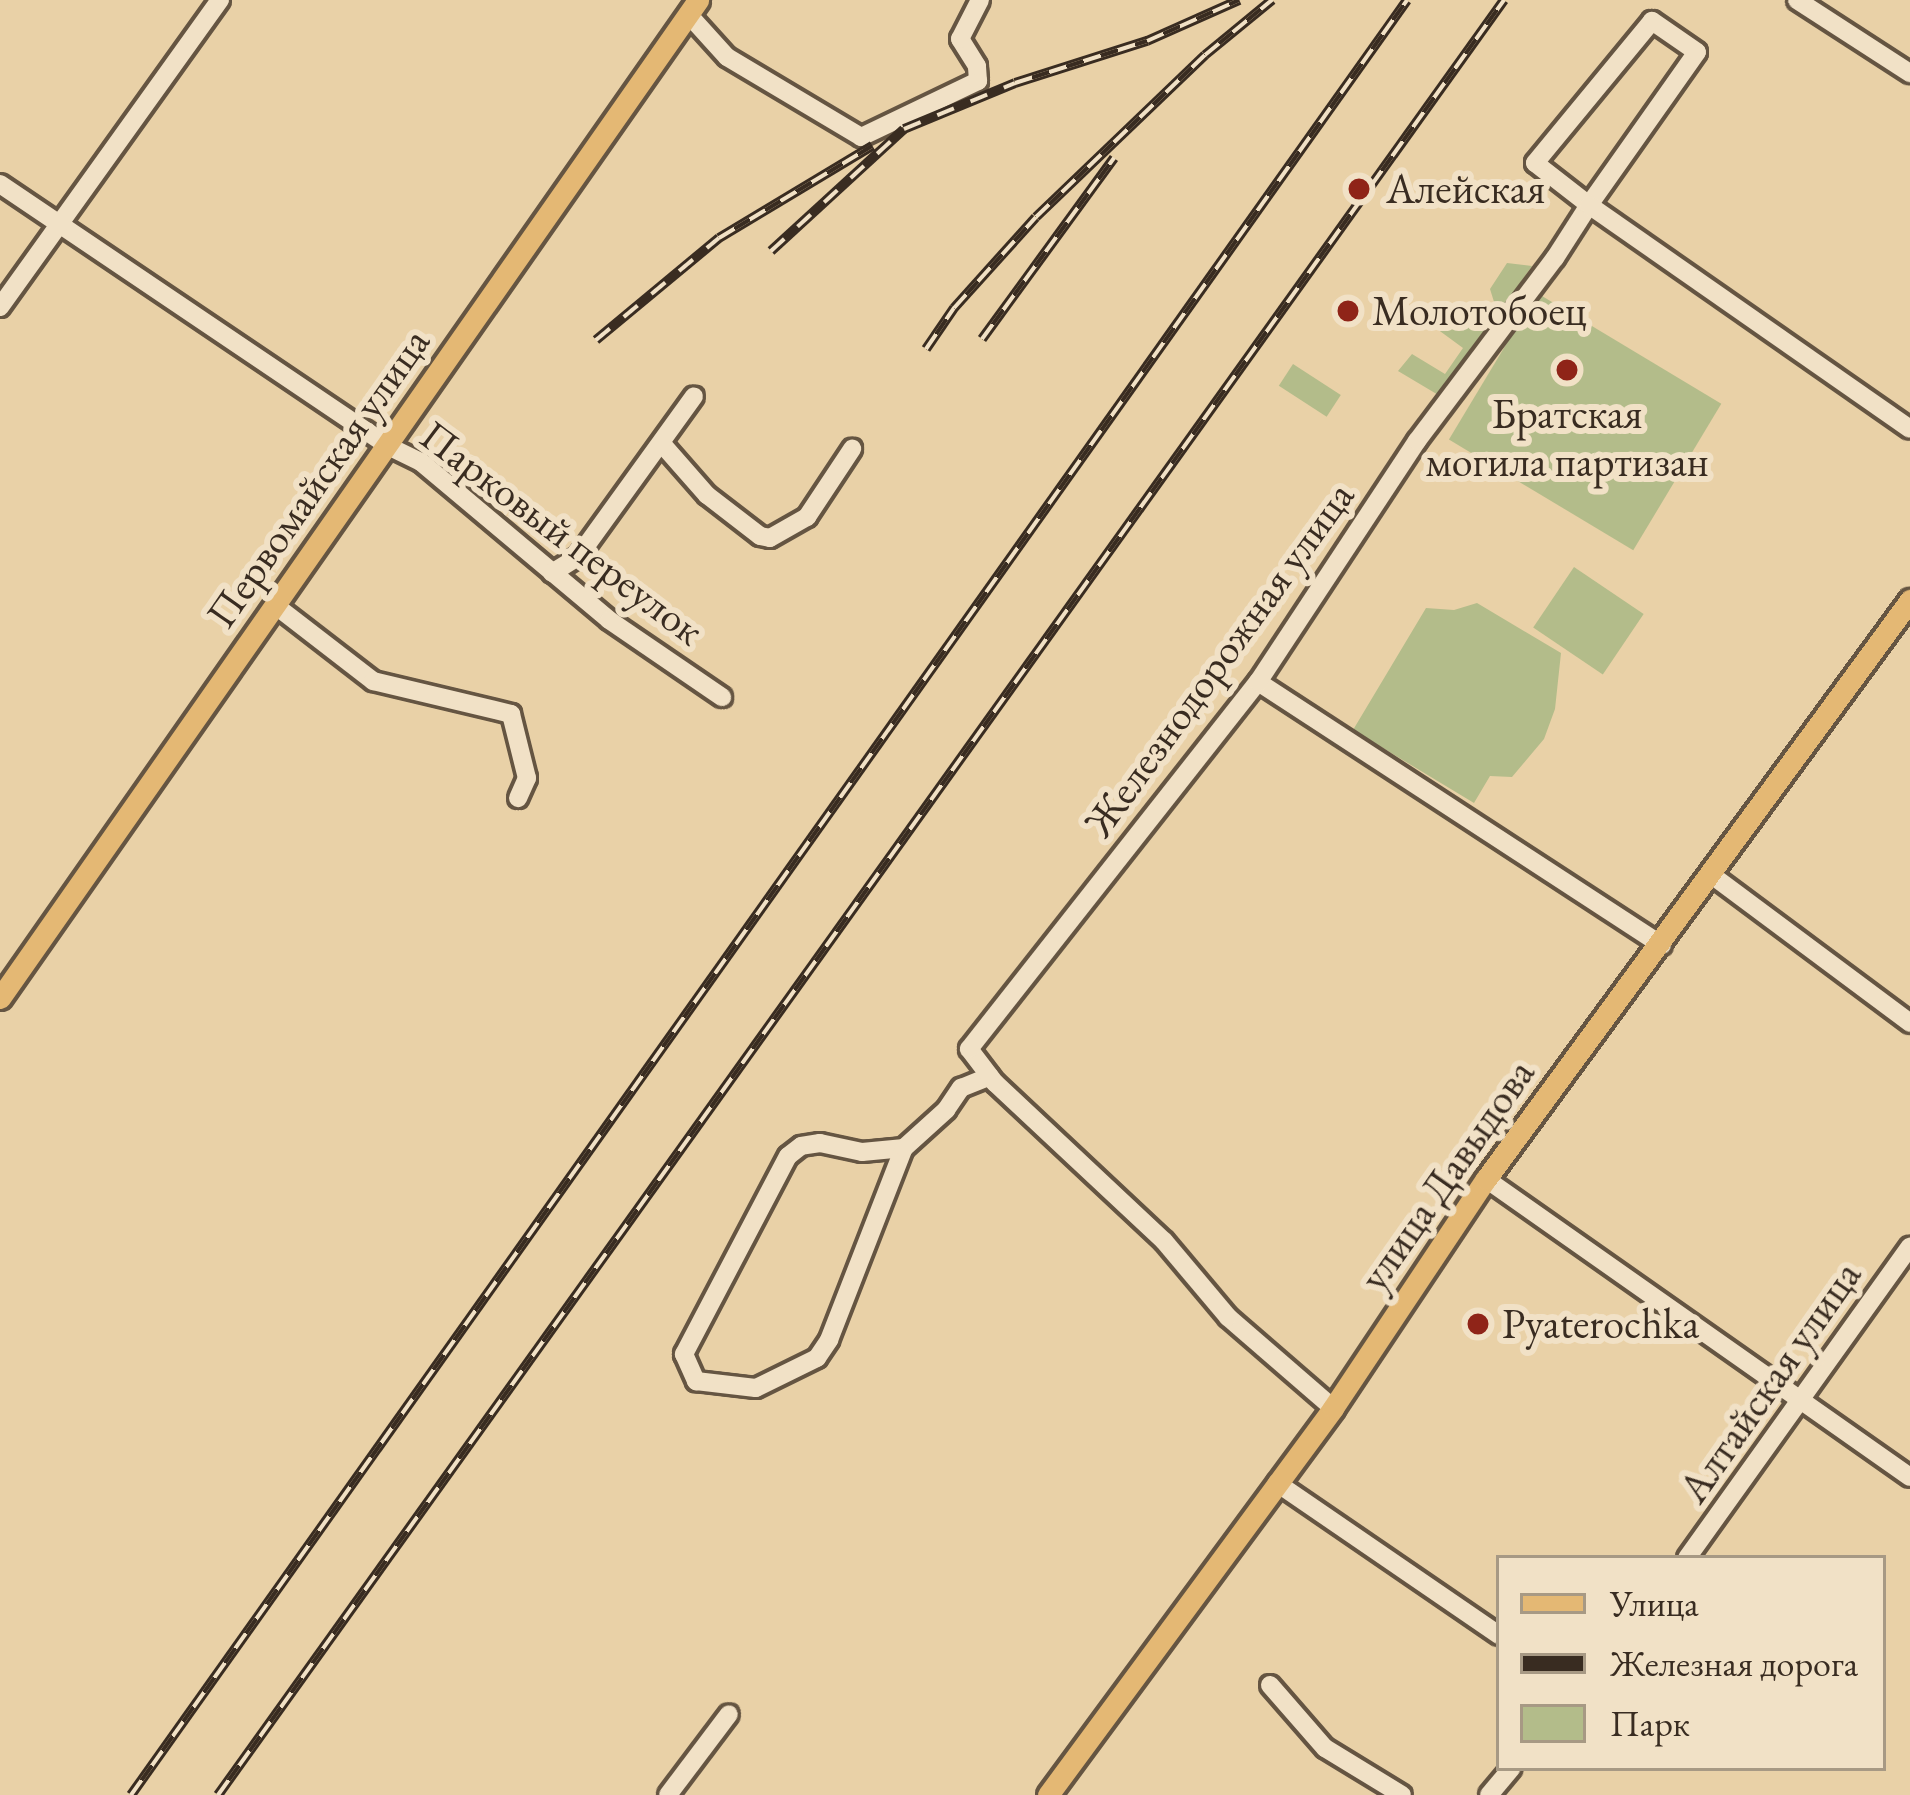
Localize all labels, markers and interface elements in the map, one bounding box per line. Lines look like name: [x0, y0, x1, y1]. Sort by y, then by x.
place label: Алейская: [1386, 164, 1545, 214]
marker: Алейская: [1343, 173, 1375, 205]
place label: Молотобоец: [1372, 286, 1586, 336]
marker: Молотобоец: [1335, 298, 1361, 324]
street label: Первомайская улица: [196, 318, 440, 638]
marker: Братская могила партизан: [1554, 357, 1580, 383]
place label: Братская могила партизан: [1425, 389, 1709, 488]
street label: Парковый переулок: [410, 410, 714, 656]
street label: Железнодорожная улица: [1073, 472, 1365, 846]
street label: улица Давыдова: [1349, 1050, 1545, 1300]
street label: Алтайская улица: [1668, 1251, 1872, 1513]
place label: Pyaterochka: [1502, 1299, 1699, 1349]
marker: Pyaterochka: [1465, 1311, 1491, 1337]
legend: [1496, 1555, 1886, 1771]
text: Улица: [1610, 1580, 1699, 1627]
text: Железная дорога: [1610, 1640, 1858, 1687]
text: Парк: [1610, 1700, 1690, 1747]

